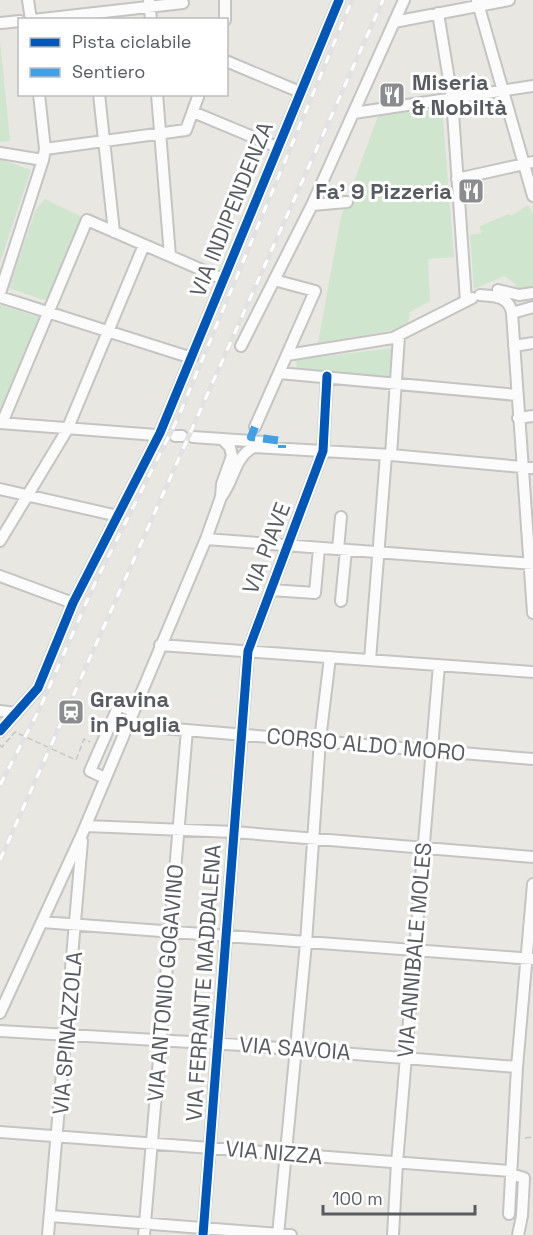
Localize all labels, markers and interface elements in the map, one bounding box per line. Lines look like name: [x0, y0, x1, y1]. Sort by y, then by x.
legend: [18, 18, 228, 96]
text: Pista ciclabile: [72, 30, 191, 53]
text: Sentiero: [72, 60, 145, 83]
place label: Miseria & Nobiltà: [412, 68, 508, 121]
restaurant icon: Miseria & Nobiltà: [377, 80, 407, 110]
street label: VIA INDIPENDENZA: [183, 117, 279, 301]
restaurant icon: Fa’ 9 Pizzeria: [456, 176, 486, 206]
place label: Fa’ 9 Pizzeria: [315, 177, 452, 205]
street label: VIA PIAVE: [236, 498, 296, 598]
place label: Gravina in Puglia: [90, 685, 181, 738]
station icon: Gravina in Puglia: [56, 697, 86, 727]
street label: CORSO ALDO MORO: [265, 721, 467, 767]
street label: VIA ANNIBALE MOLES: [391, 841, 437, 1059]
street label: VIA FERRANTE MADDALENA: [179, 843, 227, 1122]
street label: VIA ANTONIO GOGAVINO: [141, 863, 189, 1103]
street label: VIA SPINAZZOLA: [46, 950, 88, 1116]
street label: VIA SAVOIA: [238, 1030, 352, 1066]
street label: VIA NIZZA: [224, 1134, 324, 1170]
scale bar: [323, 1178, 474, 1216]
text: 100 m: [332, 1187, 383, 1210]

